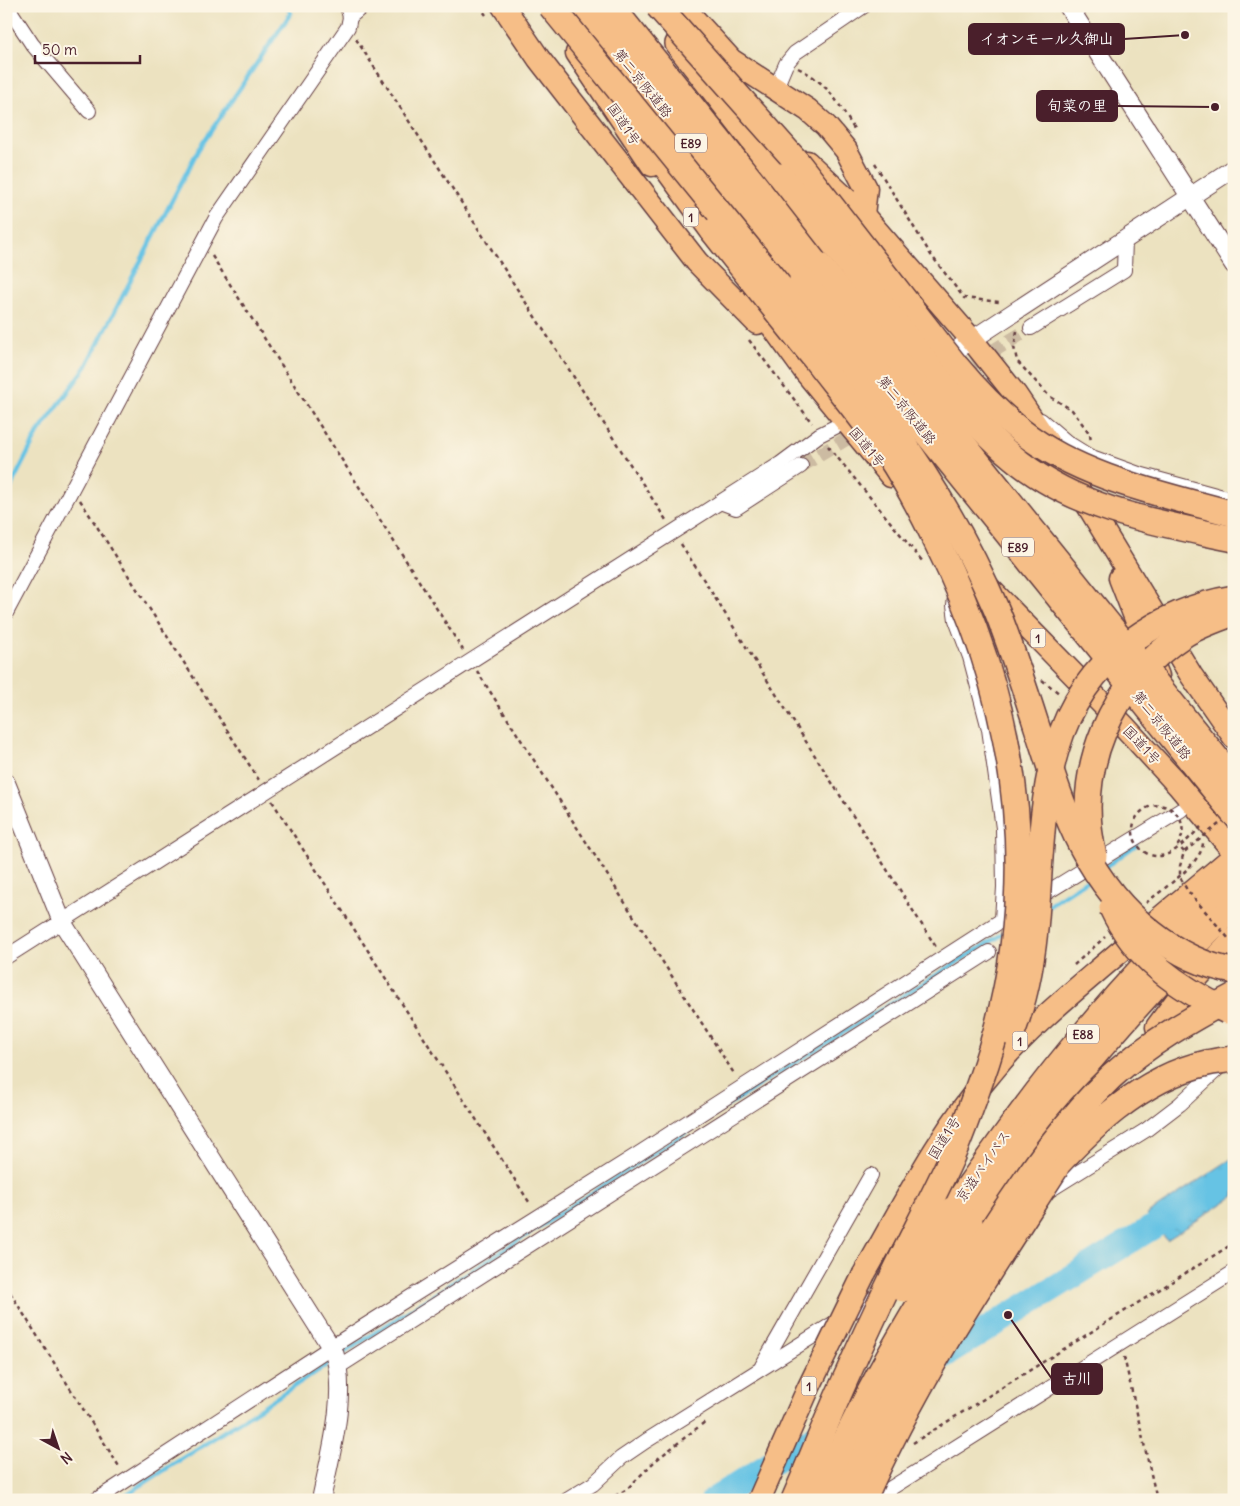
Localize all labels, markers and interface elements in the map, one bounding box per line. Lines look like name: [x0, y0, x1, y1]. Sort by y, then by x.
callout: イオンモール久御山: [969, 24, 1124, 54]
text: イオンモール久御山: [980, 29, 1114, 48]
scale bar: [35, 32, 140, 64]
text: 50 m: [42, 40, 77, 59]
street label: 第二京阪道路: [610, 45, 676, 121]
callout: 旬菜の里: [1037, 91, 1117, 121]
text: 旬菜の里: [1047, 96, 1107, 115]
street label: 国道1号: [603, 99, 645, 149]
road number: E89: [675, 134, 707, 152]
road number: 1: [684, 208, 698, 226]
street label: 第二京阪道路: [874, 372, 940, 448]
street label: 国道1号: [845, 423, 889, 471]
road number: E89: [1002, 538, 1034, 556]
road number: 1: [1030, 628, 1046, 648]
street label: 第二京阪道路: [1129, 687, 1195, 763]
street label: 国道1号: [1119, 721, 1165, 769]
road number: E88: [1067, 1024, 1099, 1044]
road number: 1: [1012, 1032, 1028, 1050]
street label: 国道1号: [924, 1113, 964, 1163]
street label: 京滋バイパス: [952, 1127, 1014, 1205]
callout: 古川: [1052, 1364, 1102, 1394]
text: 古川: [1062, 1369, 1092, 1388]
road number: 1: [802, 1376, 816, 1395]
north arrow: [32, 1424, 82, 1474]
text: N: [57, 1448, 76, 1468]

